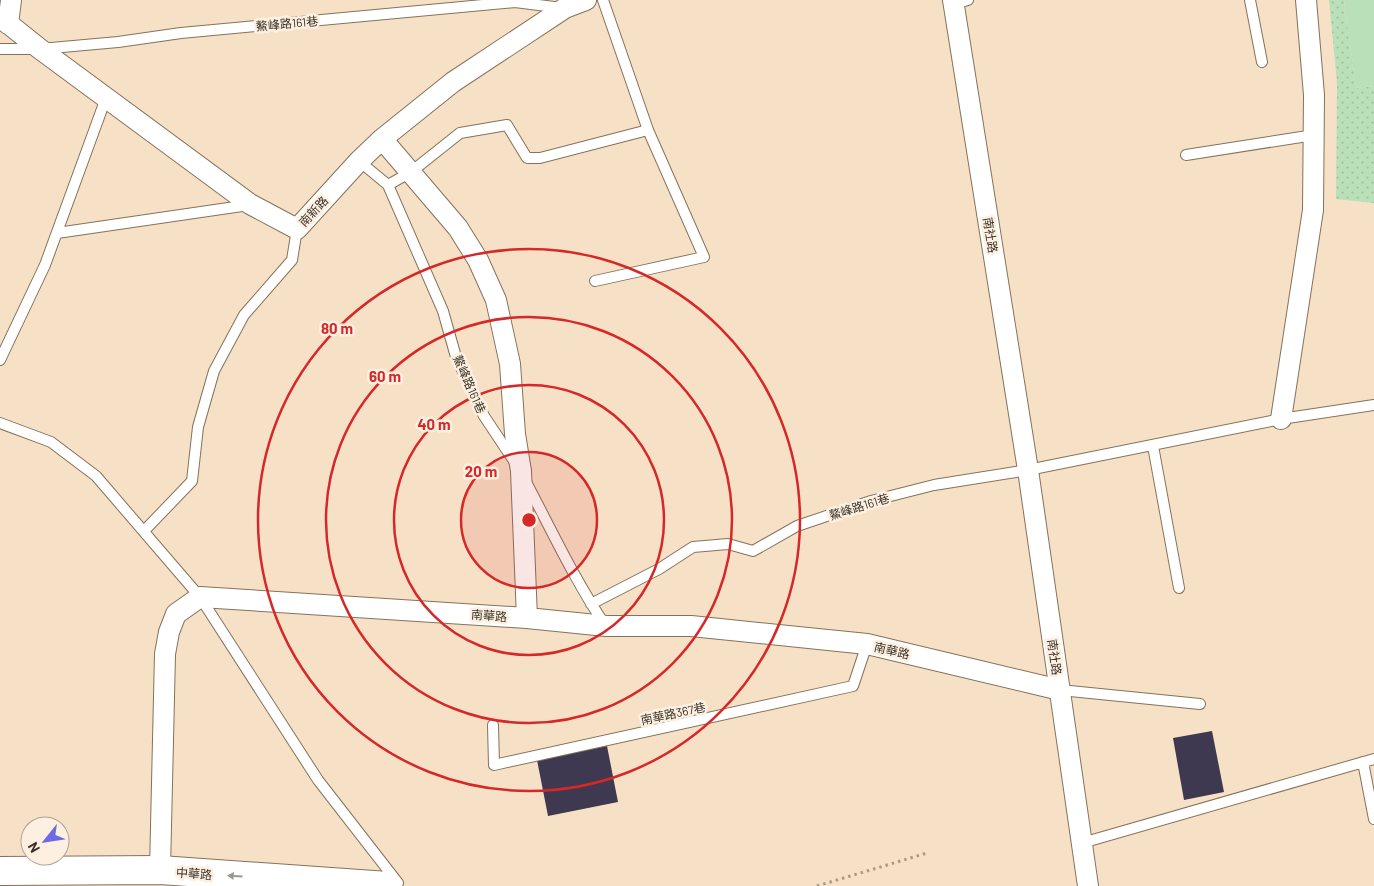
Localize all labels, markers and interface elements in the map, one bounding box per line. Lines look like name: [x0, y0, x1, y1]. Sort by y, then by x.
street label: 鰲峰路161巷: [255, 13, 319, 33]
street label: 南新路: [296, 193, 330, 229]
street label: 南社路: [981, 216, 1001, 254]
text: 80 m: [321, 319, 353, 337]
street label: 鰲峰路161巷: [451, 353, 489, 415]
text: 60 m: [369, 367, 401, 385]
text: 40 m: [417, 415, 451, 433]
text: 20 m: [465, 462, 497, 480]
street label: 鰲峰路161巷: [827, 490, 891, 522]
centre of rings: [520, 511, 538, 529]
street label: 南華路: [471, 607, 507, 623]
street label: 南社路: [1046, 638, 1064, 676]
street label: 南華路: [873, 639, 911, 661]
street label: 南華路367巷: [639, 699, 707, 727]
north arrow: [20, 816, 70, 866]
text: N: [24, 839, 43, 856]
street label: 中華路: [176, 865, 212, 881]
one-way arrow: [226, 871, 242, 879]

